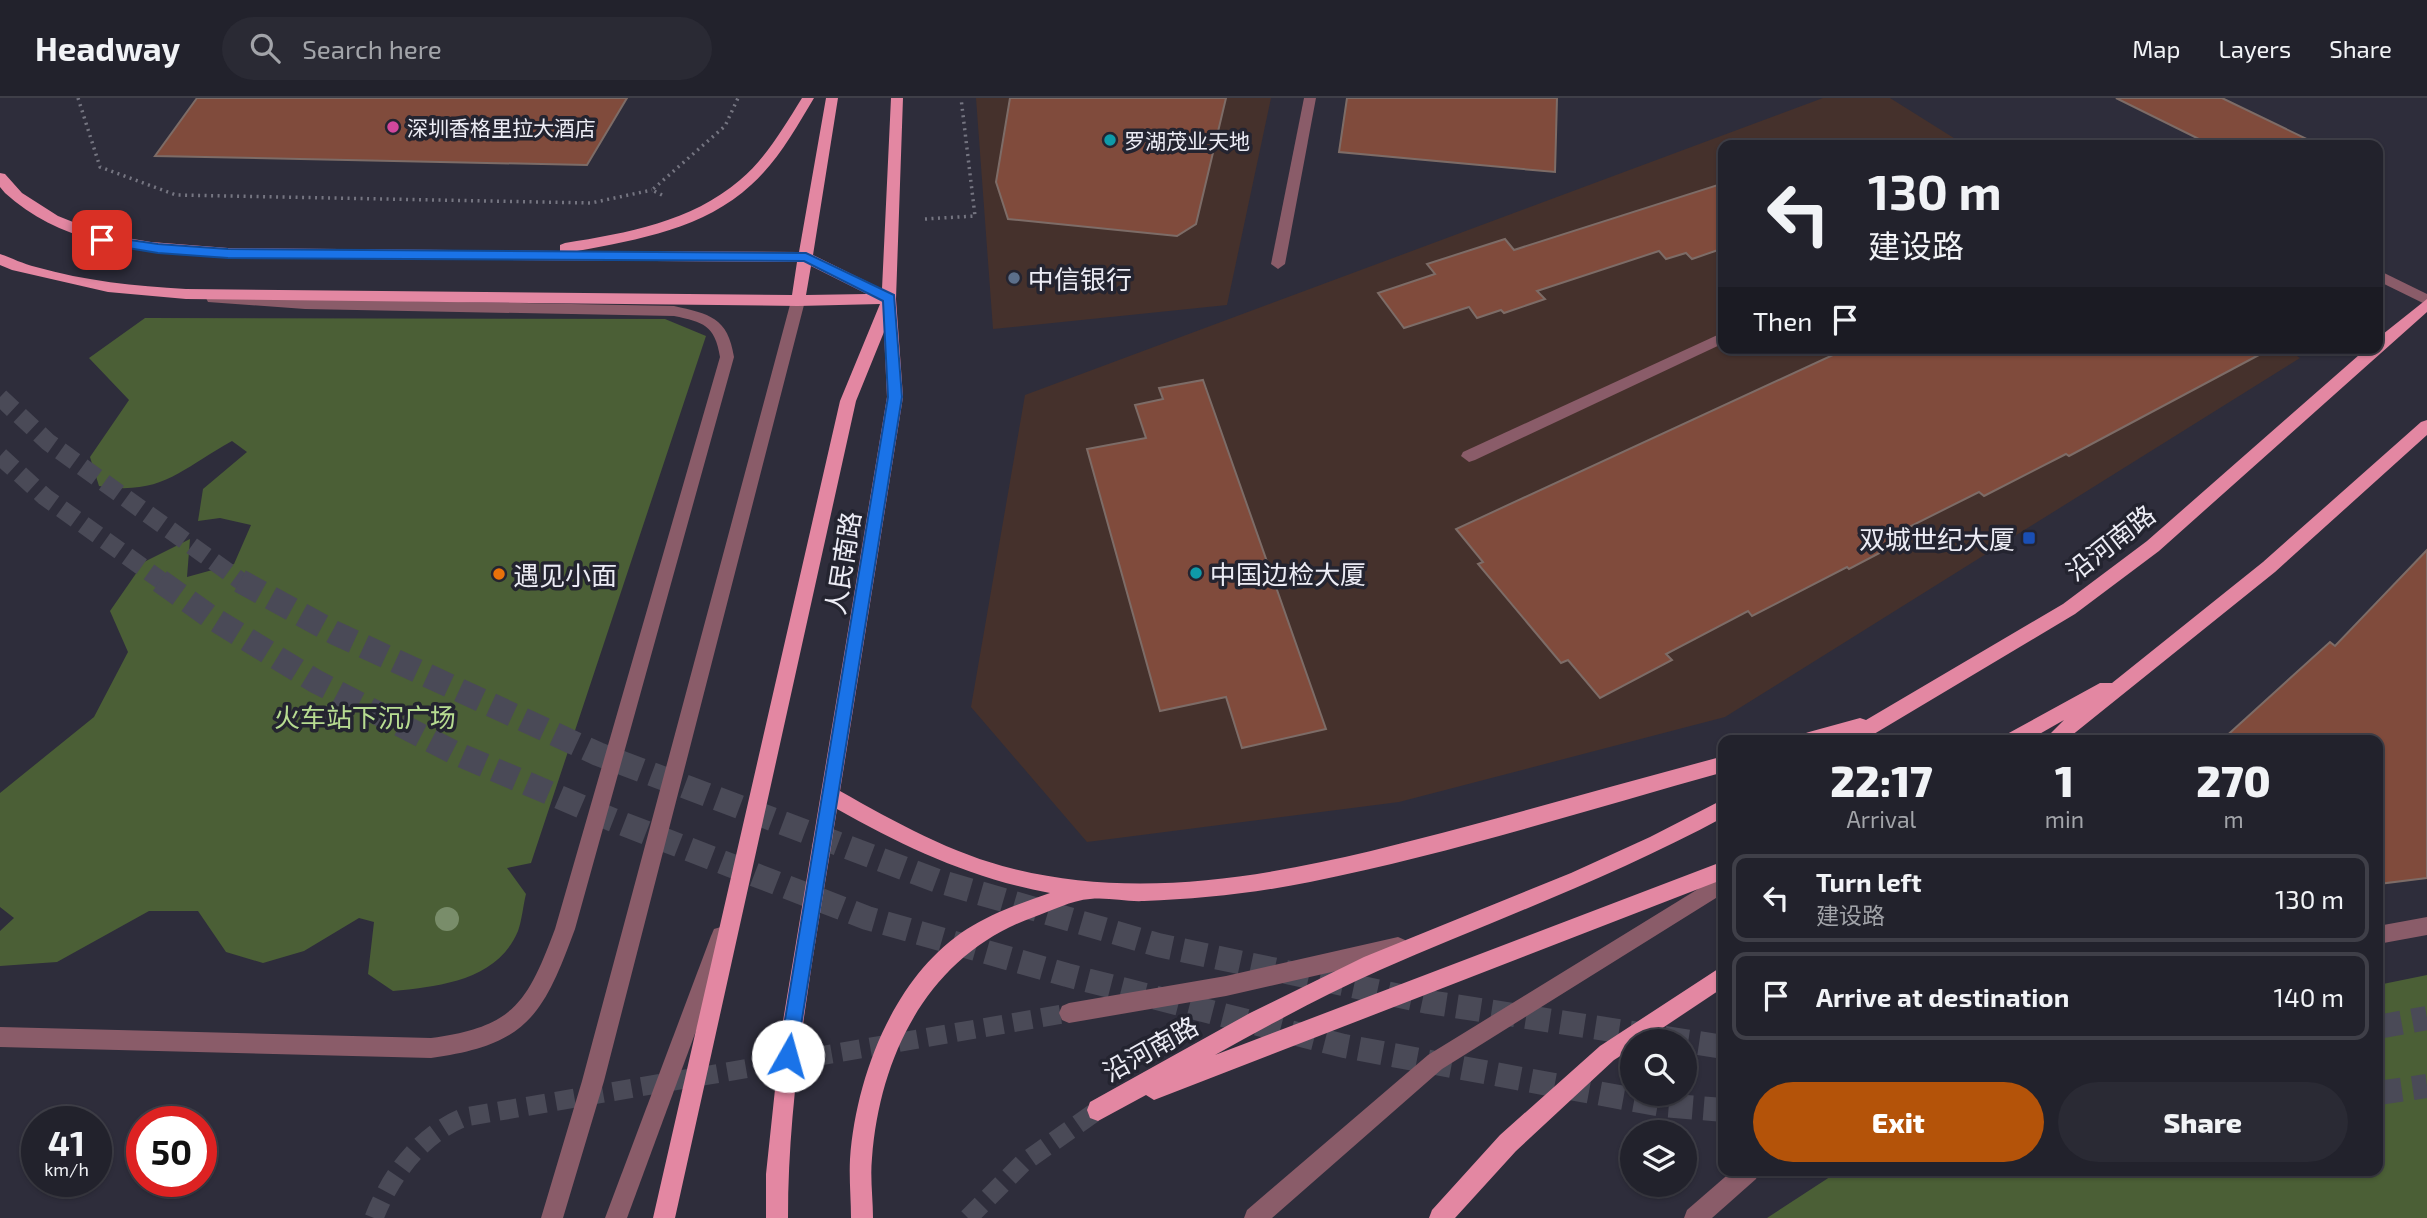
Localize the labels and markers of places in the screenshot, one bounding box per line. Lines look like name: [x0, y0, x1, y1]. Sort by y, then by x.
place label: 深圳香格里拉大酒店: [407, 115, 596, 140]
marker: 深圳香格里拉大酒店: [385, 119, 401, 135]
place label: 罗湖茂业天地: [1124, 128, 1250, 153]
marker: 罗湖茂业天地: [1102, 132, 1118, 148]
pin: [72, 210, 132, 270]
place label: 中信银行: [1028, 263, 1132, 294]
marker: 中信银行: [1006, 270, 1022, 286]
place label: 双城世纪大厦: [1859, 523, 2015, 554]
marker: 双城世纪大厦: [2021, 530, 2037, 546]
place label: 中国边检大厦: [1210, 558, 1366, 589]
place label: 遇见小面: [513, 559, 617, 590]
marker: 中国边检大厦: [1188, 565, 1204, 581]
marker: 遇见小面: [491, 566, 507, 582]

